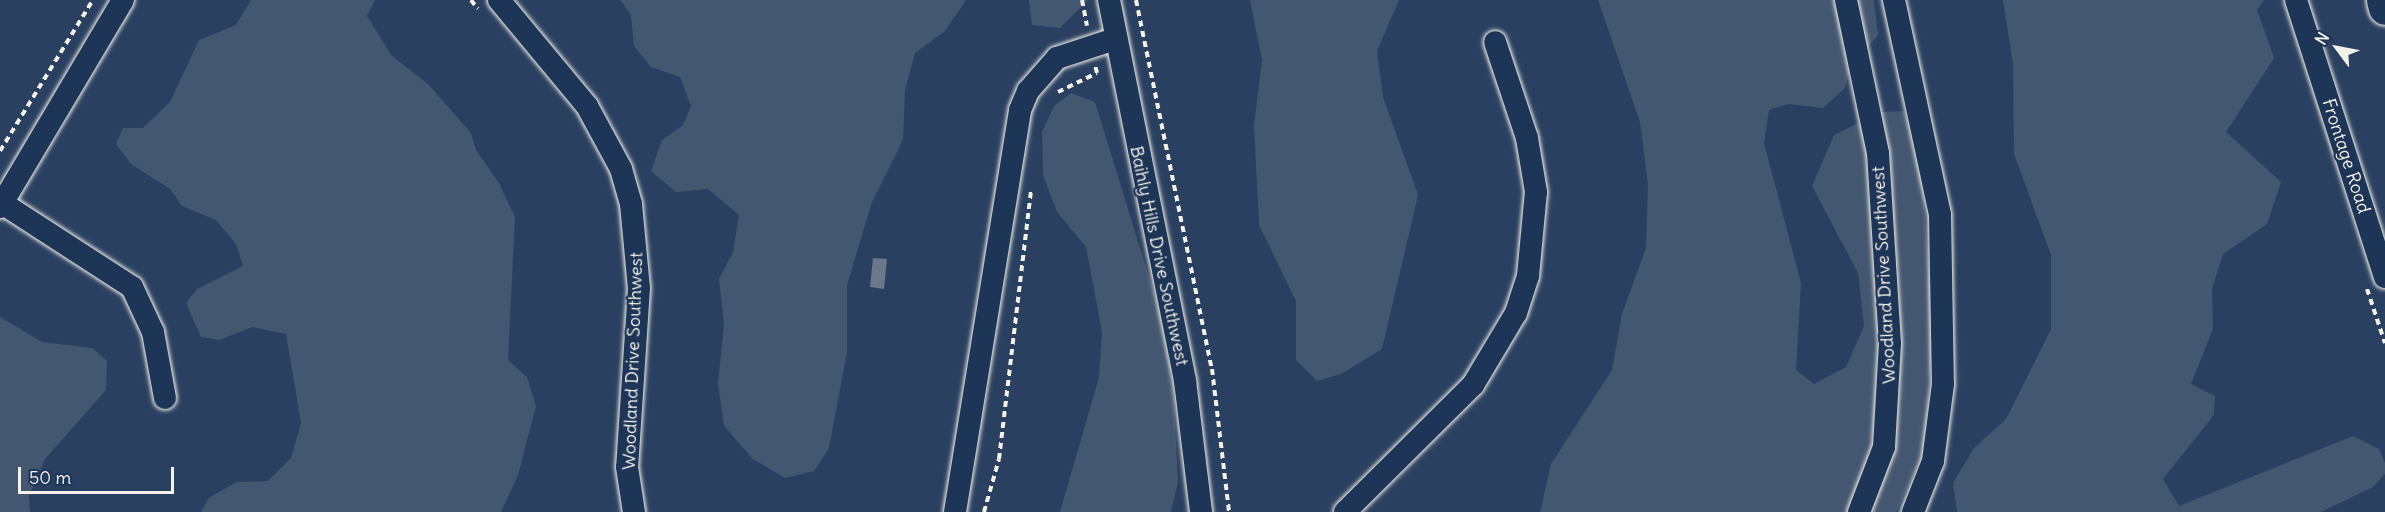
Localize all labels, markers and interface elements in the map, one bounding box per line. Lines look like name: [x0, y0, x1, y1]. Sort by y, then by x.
north arrow: [2307, 18, 2367, 78]
text: N: [2310, 28, 2333, 48]
street label: Frontage Road: [2317, 96, 2375, 216]
street label: Baihly Hills Drive Southwest: [1125, 144, 1193, 368]
street label: Woodland Drive Southwest: [1868, 166, 1900, 384]
street label: Woodland Drive Southwest: [618, 252, 648, 470]
scale bar: [21, 455, 177, 493]
text: 50 m: [29, 466, 71, 489]

